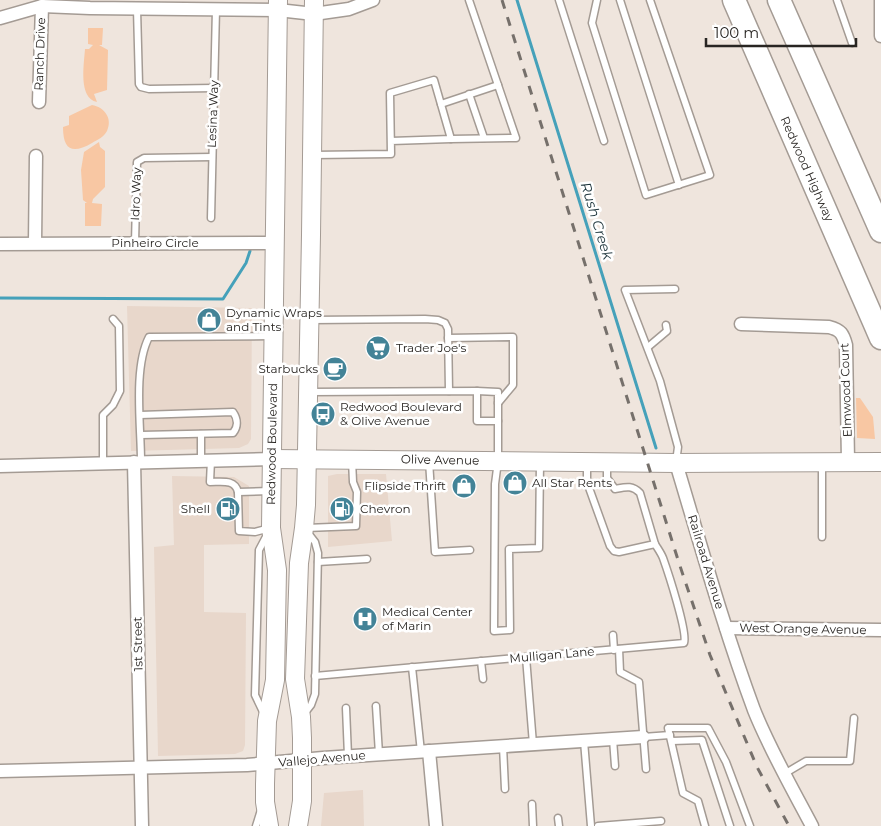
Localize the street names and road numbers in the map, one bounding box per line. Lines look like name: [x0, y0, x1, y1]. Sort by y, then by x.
street label: Ranch Drive: [31, 17, 48, 91]
street label: Lesina Way: [204, 79, 221, 148]
street label: Redwood Highway: [777, 114, 838, 224]
street label: Idro Way: [127, 167, 144, 221]
street label: Pinheiro Circle: [111, 235, 199, 250]
street label: Elmwood Court: [836, 343, 855, 437]
street label: Redwood Boulevard: [263, 383, 280, 505]
street label: Olive Avenue: [401, 451, 479, 468]
street label: Railroad Avenue: [685, 513, 728, 611]
street label: 1st Street: [130, 617, 145, 671]
street label: West Orange Avenue: [739, 620, 867, 637]
street label: Mulligan Lane: [509, 643, 595, 666]
street label: Vallejo Avenue: [278, 747, 366, 770]

